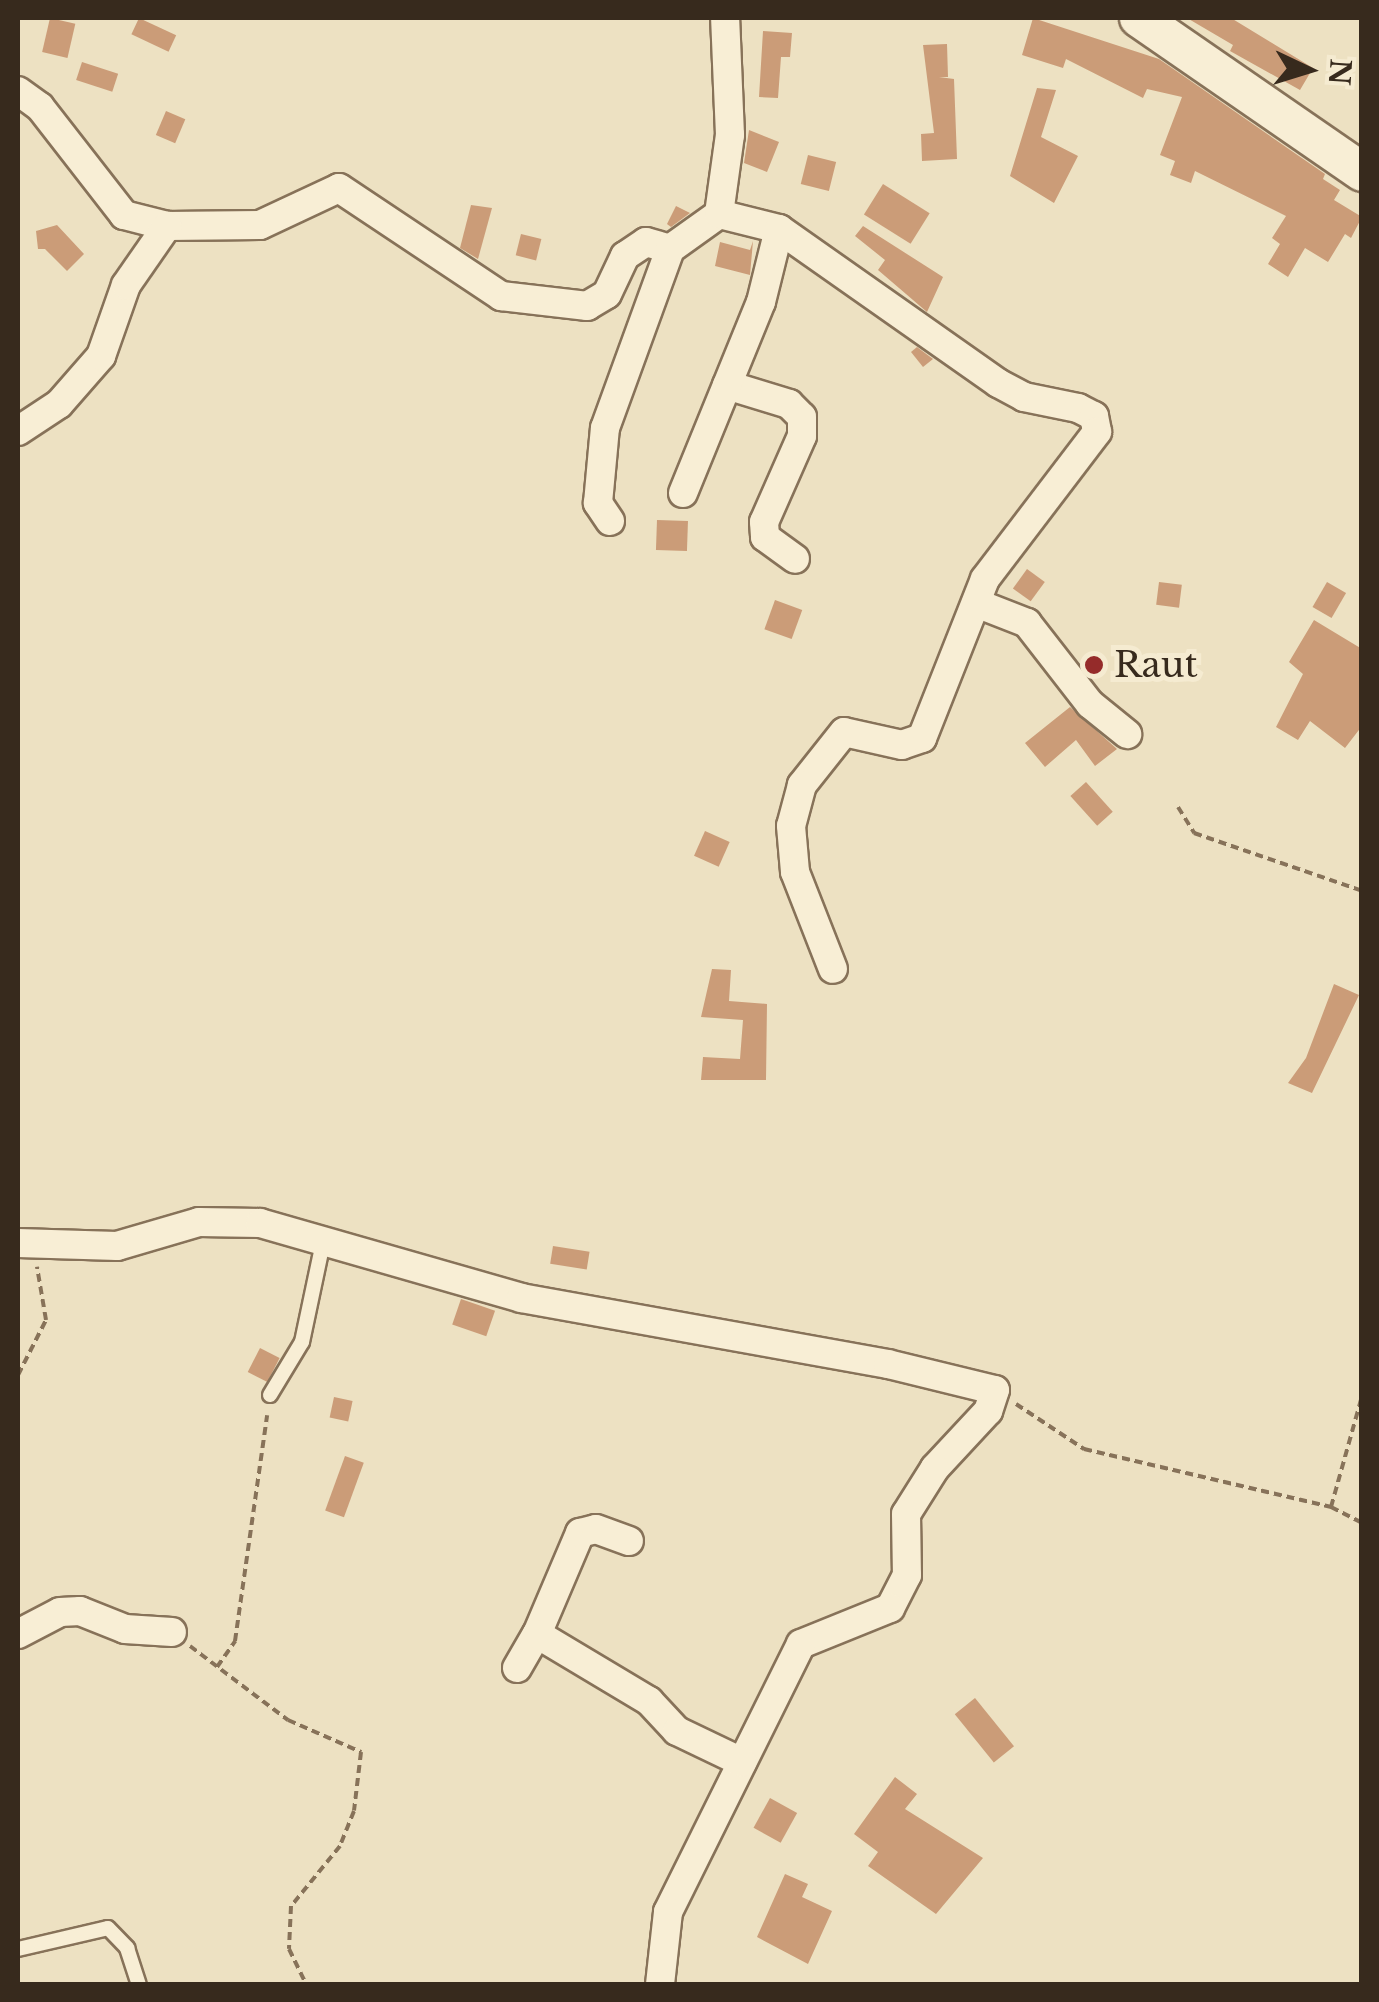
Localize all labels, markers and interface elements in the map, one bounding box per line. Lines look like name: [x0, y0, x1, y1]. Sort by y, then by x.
north arrow: [1259, 20, 1359, 120]
text: N: [1321, 58, 1358, 86]
place label: Raut: [1114, 644, 1198, 686]
marker: Raut: [1083, 654, 1105, 676]

